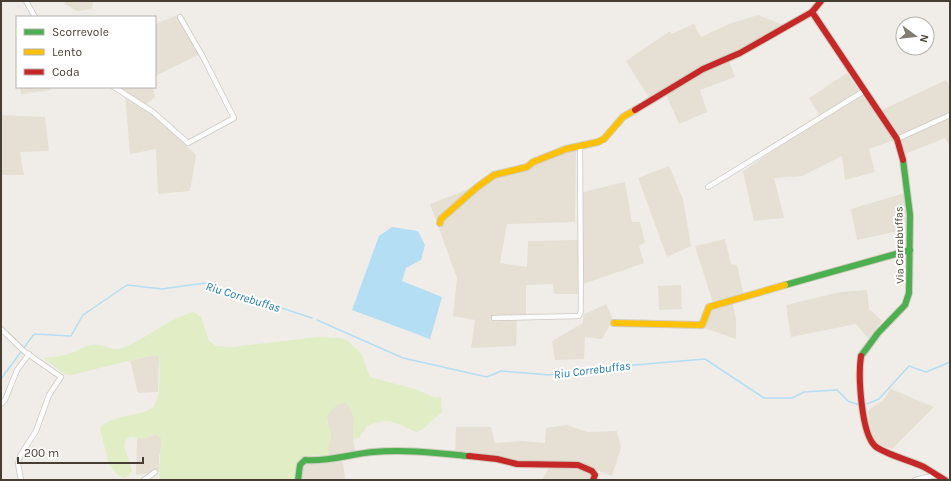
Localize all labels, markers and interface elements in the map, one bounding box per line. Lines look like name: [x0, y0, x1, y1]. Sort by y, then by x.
legend: [16, 16, 156, 88]
north arrow: [895, 16, 935, 56]
text: Scorrevole: [52, 25, 109, 39]
text: N: [917, 33, 931, 44]
text: Lento: [52, 45, 82, 59]
text: Coda: [52, 65, 80, 79]
street label: Via Carrabuffas: [892, 206, 907, 284]
water label: Riu Correbuffas: [204, 279, 282, 315]
water label: Riu Correbuffas: [553, 358, 632, 382]
scale bar: [18, 439, 143, 465]
text: 200 m: [24, 446, 59, 460]

